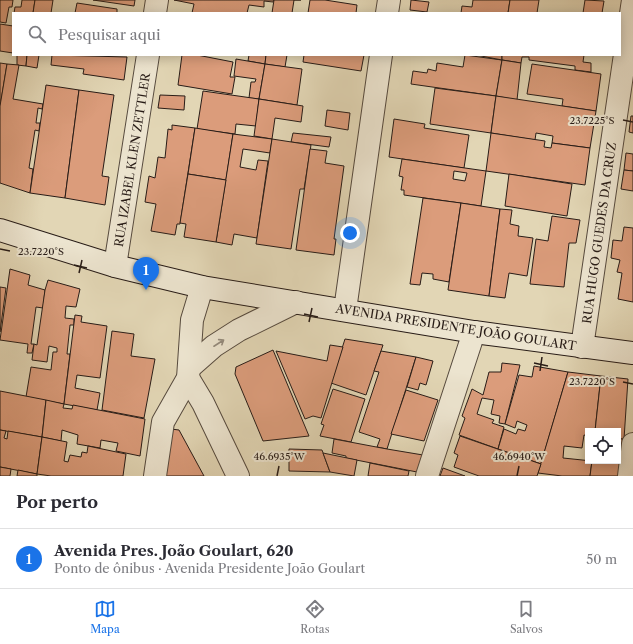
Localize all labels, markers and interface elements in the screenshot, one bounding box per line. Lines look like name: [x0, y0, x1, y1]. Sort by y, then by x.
search box: [12, 12, 621, 56]
icon: search: [26, 23, 48, 45]
text: Pesquisar aqui: [58, 25, 161, 44]
street label: RUA IZABEL KLEN ZETTLER: [111, 71, 153, 248]
text: 23.7225°S: [570, 114, 614, 127]
street label: RUA HUGO GUEDES DA CRUZ: [579, 141, 619, 325]
your location: [340, 223, 360, 243]
text: 23.7220°S: [18, 245, 64, 258]
pin: 1: [133, 257, 159, 290]
street label: AVENIDA PRESIDENTE JOÃO GOULART: [333, 299, 578, 353]
one-way arrow: [213, 339, 224, 347]
text: 23.7220°S: [569, 375, 615, 388]
map controls: [585, 428, 621, 464]
button: locate: [585, 428, 621, 464]
text: 46.6935°W: [253, 450, 306, 463]
text: 46.6940°W: [493, 450, 546, 463]
text: Por perto: [16, 492, 98, 512]
text: Avenida Pres. João Goulart, 620: [54, 541, 294, 560]
text: 1: [26, 551, 32, 567]
text: 50 m: [586, 551, 617, 567]
text: Ponto de ônibus · Avenida Presidente João Goulart: [54, 560, 365, 576]
tab: Mapa: [90, 598, 120, 636]
tab: Rotas: [300, 598, 329, 636]
tab: Salvos: [510, 598, 543, 636]

